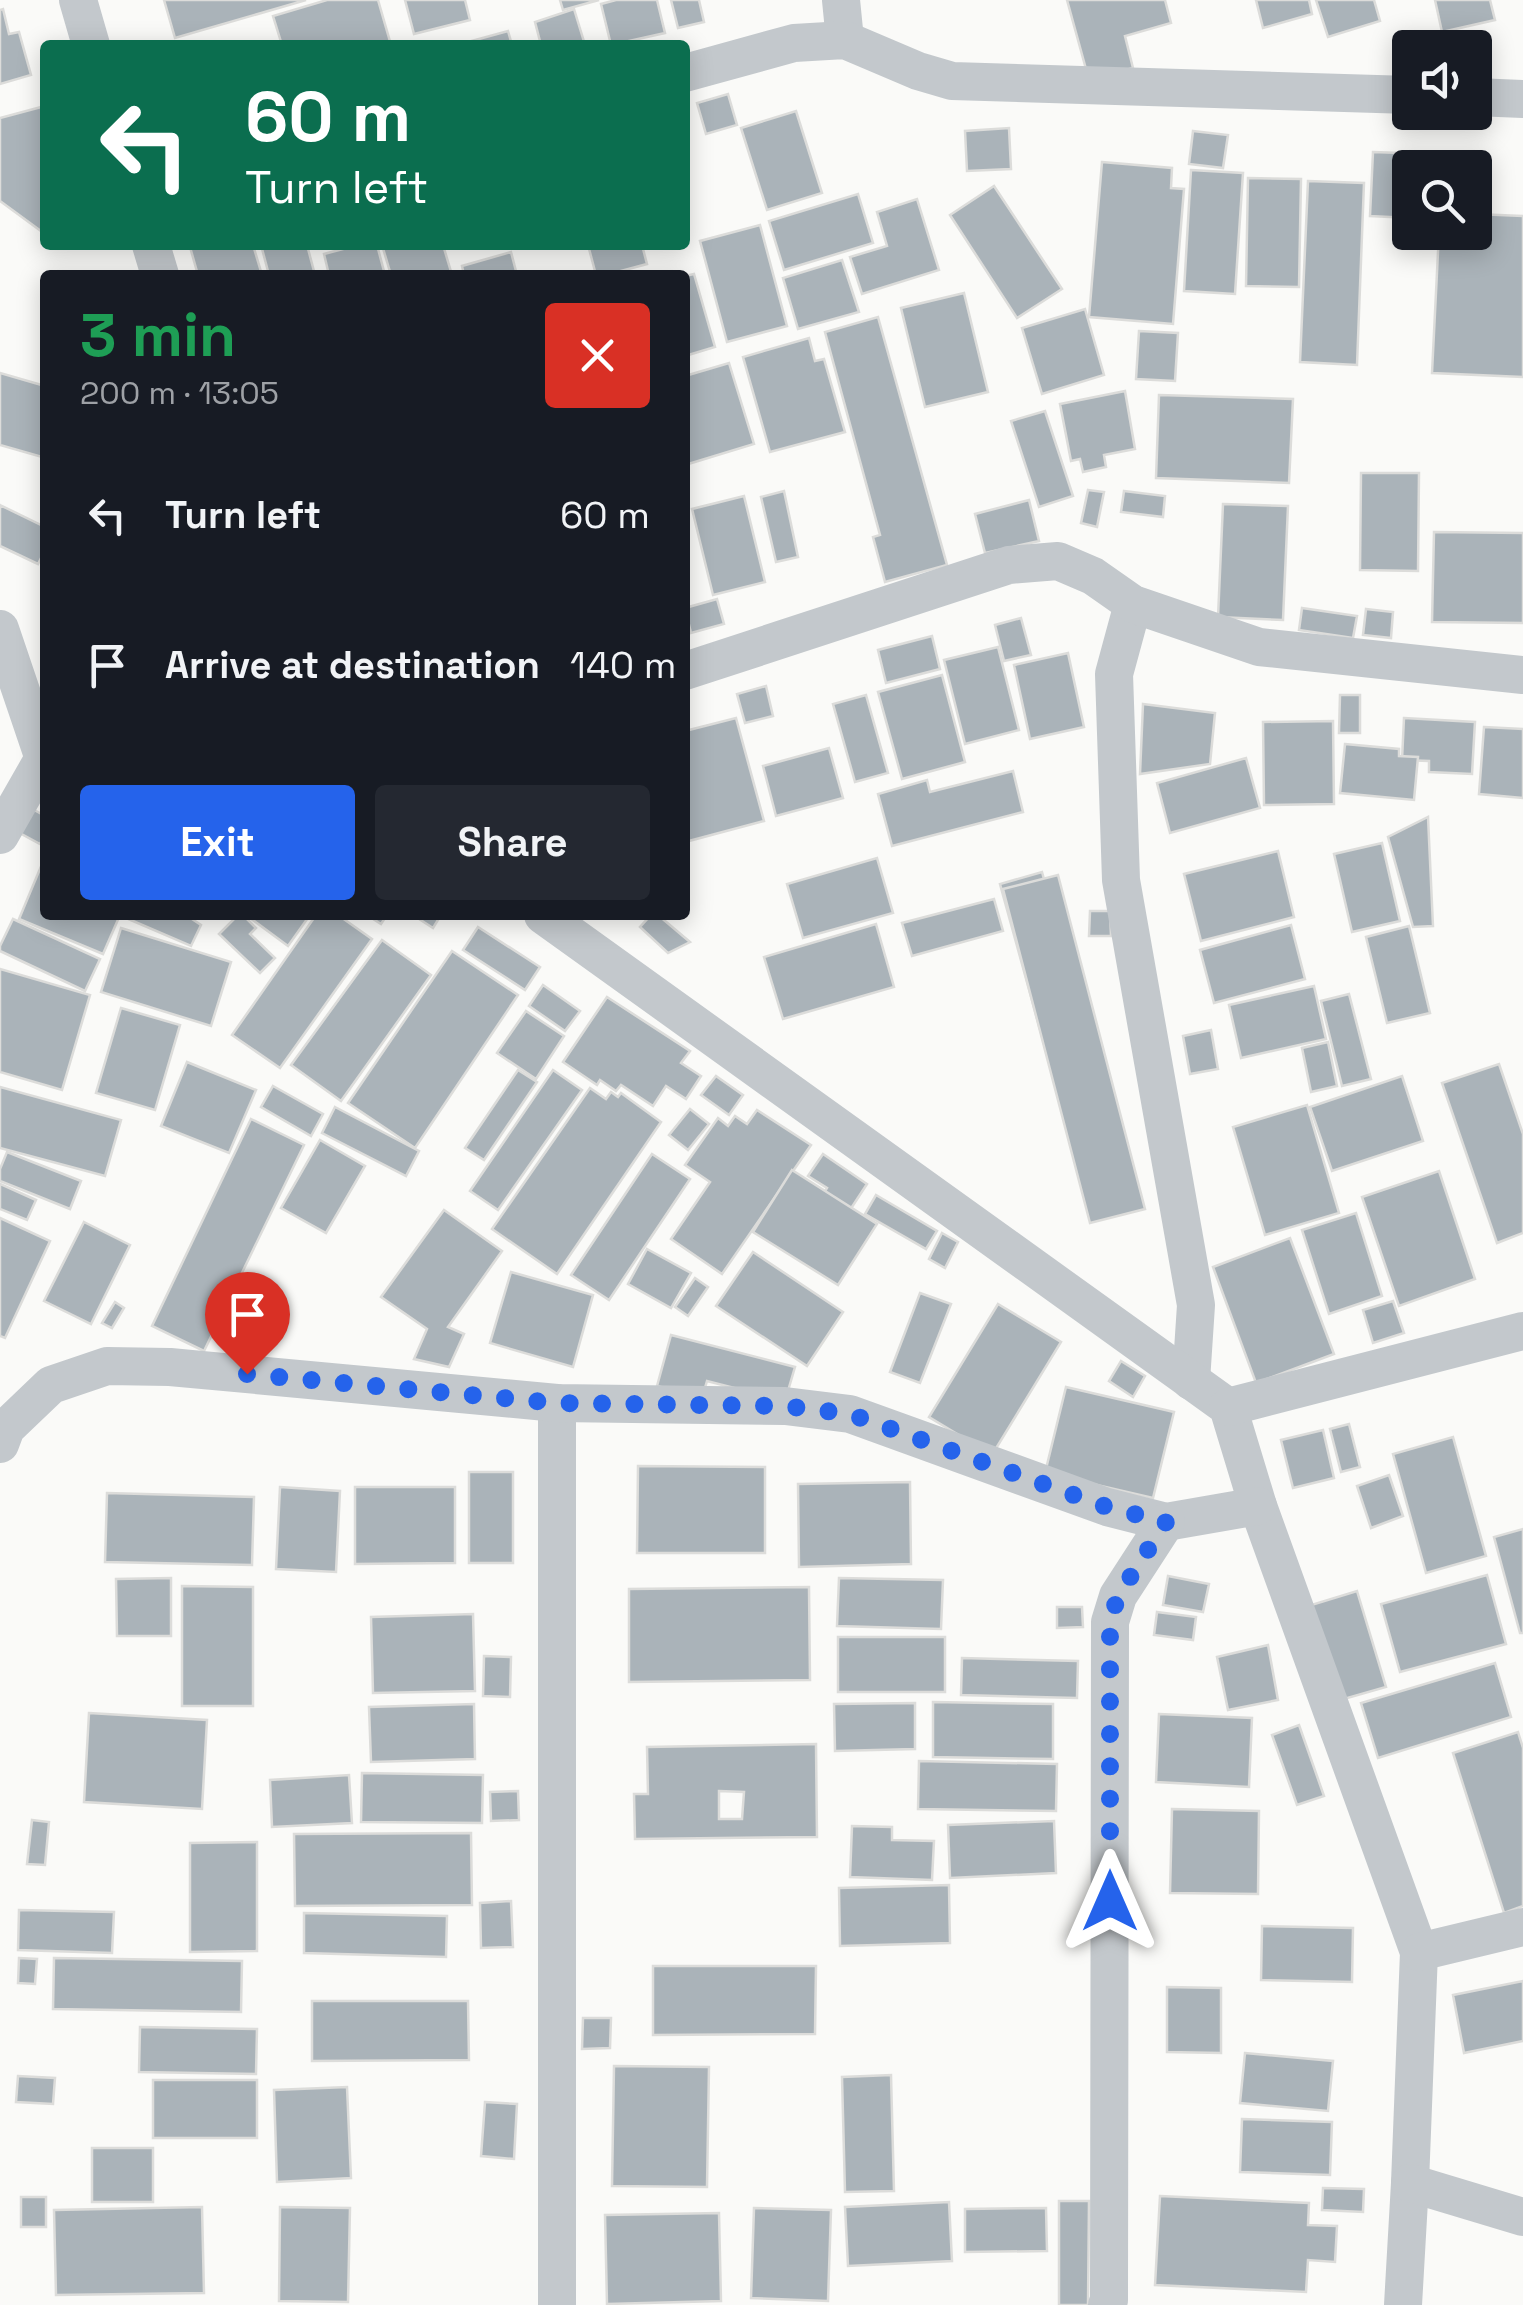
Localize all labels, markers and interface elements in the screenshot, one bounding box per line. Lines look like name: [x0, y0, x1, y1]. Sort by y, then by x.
map controls: [1392, 30, 1492, 250]
button: sound: [1392, 30, 1492, 130]
text: 60 m: [245, 72, 411, 161]
icon: left: [80, 80, 210, 210]
button: search: [1392, 150, 1492, 250]
text: Turn left: [245, 159, 428, 216]
text: 3 min: [80, 297, 236, 374]
button: close: [545, 303, 650, 408]
text: 200 m · 13:05: [80, 373, 279, 413]
icon: left: [80, 488, 135, 543]
text: Turn left: [165, 491, 321, 539]
text: 60 m: [560, 491, 650, 539]
icon: arrive: [80, 638, 135, 693]
text: Arrive at destination: [165, 641, 540, 689]
text: 140 m: [570, 641, 676, 689]
button: Exit: [80, 785, 355, 900]
button: Share: [375, 785, 650, 900]
pin: [205, 1272, 290, 1375]
icon: arrive: [220, 1287, 275, 1342]
position arrow: [1058, 1849, 1162, 1953]

